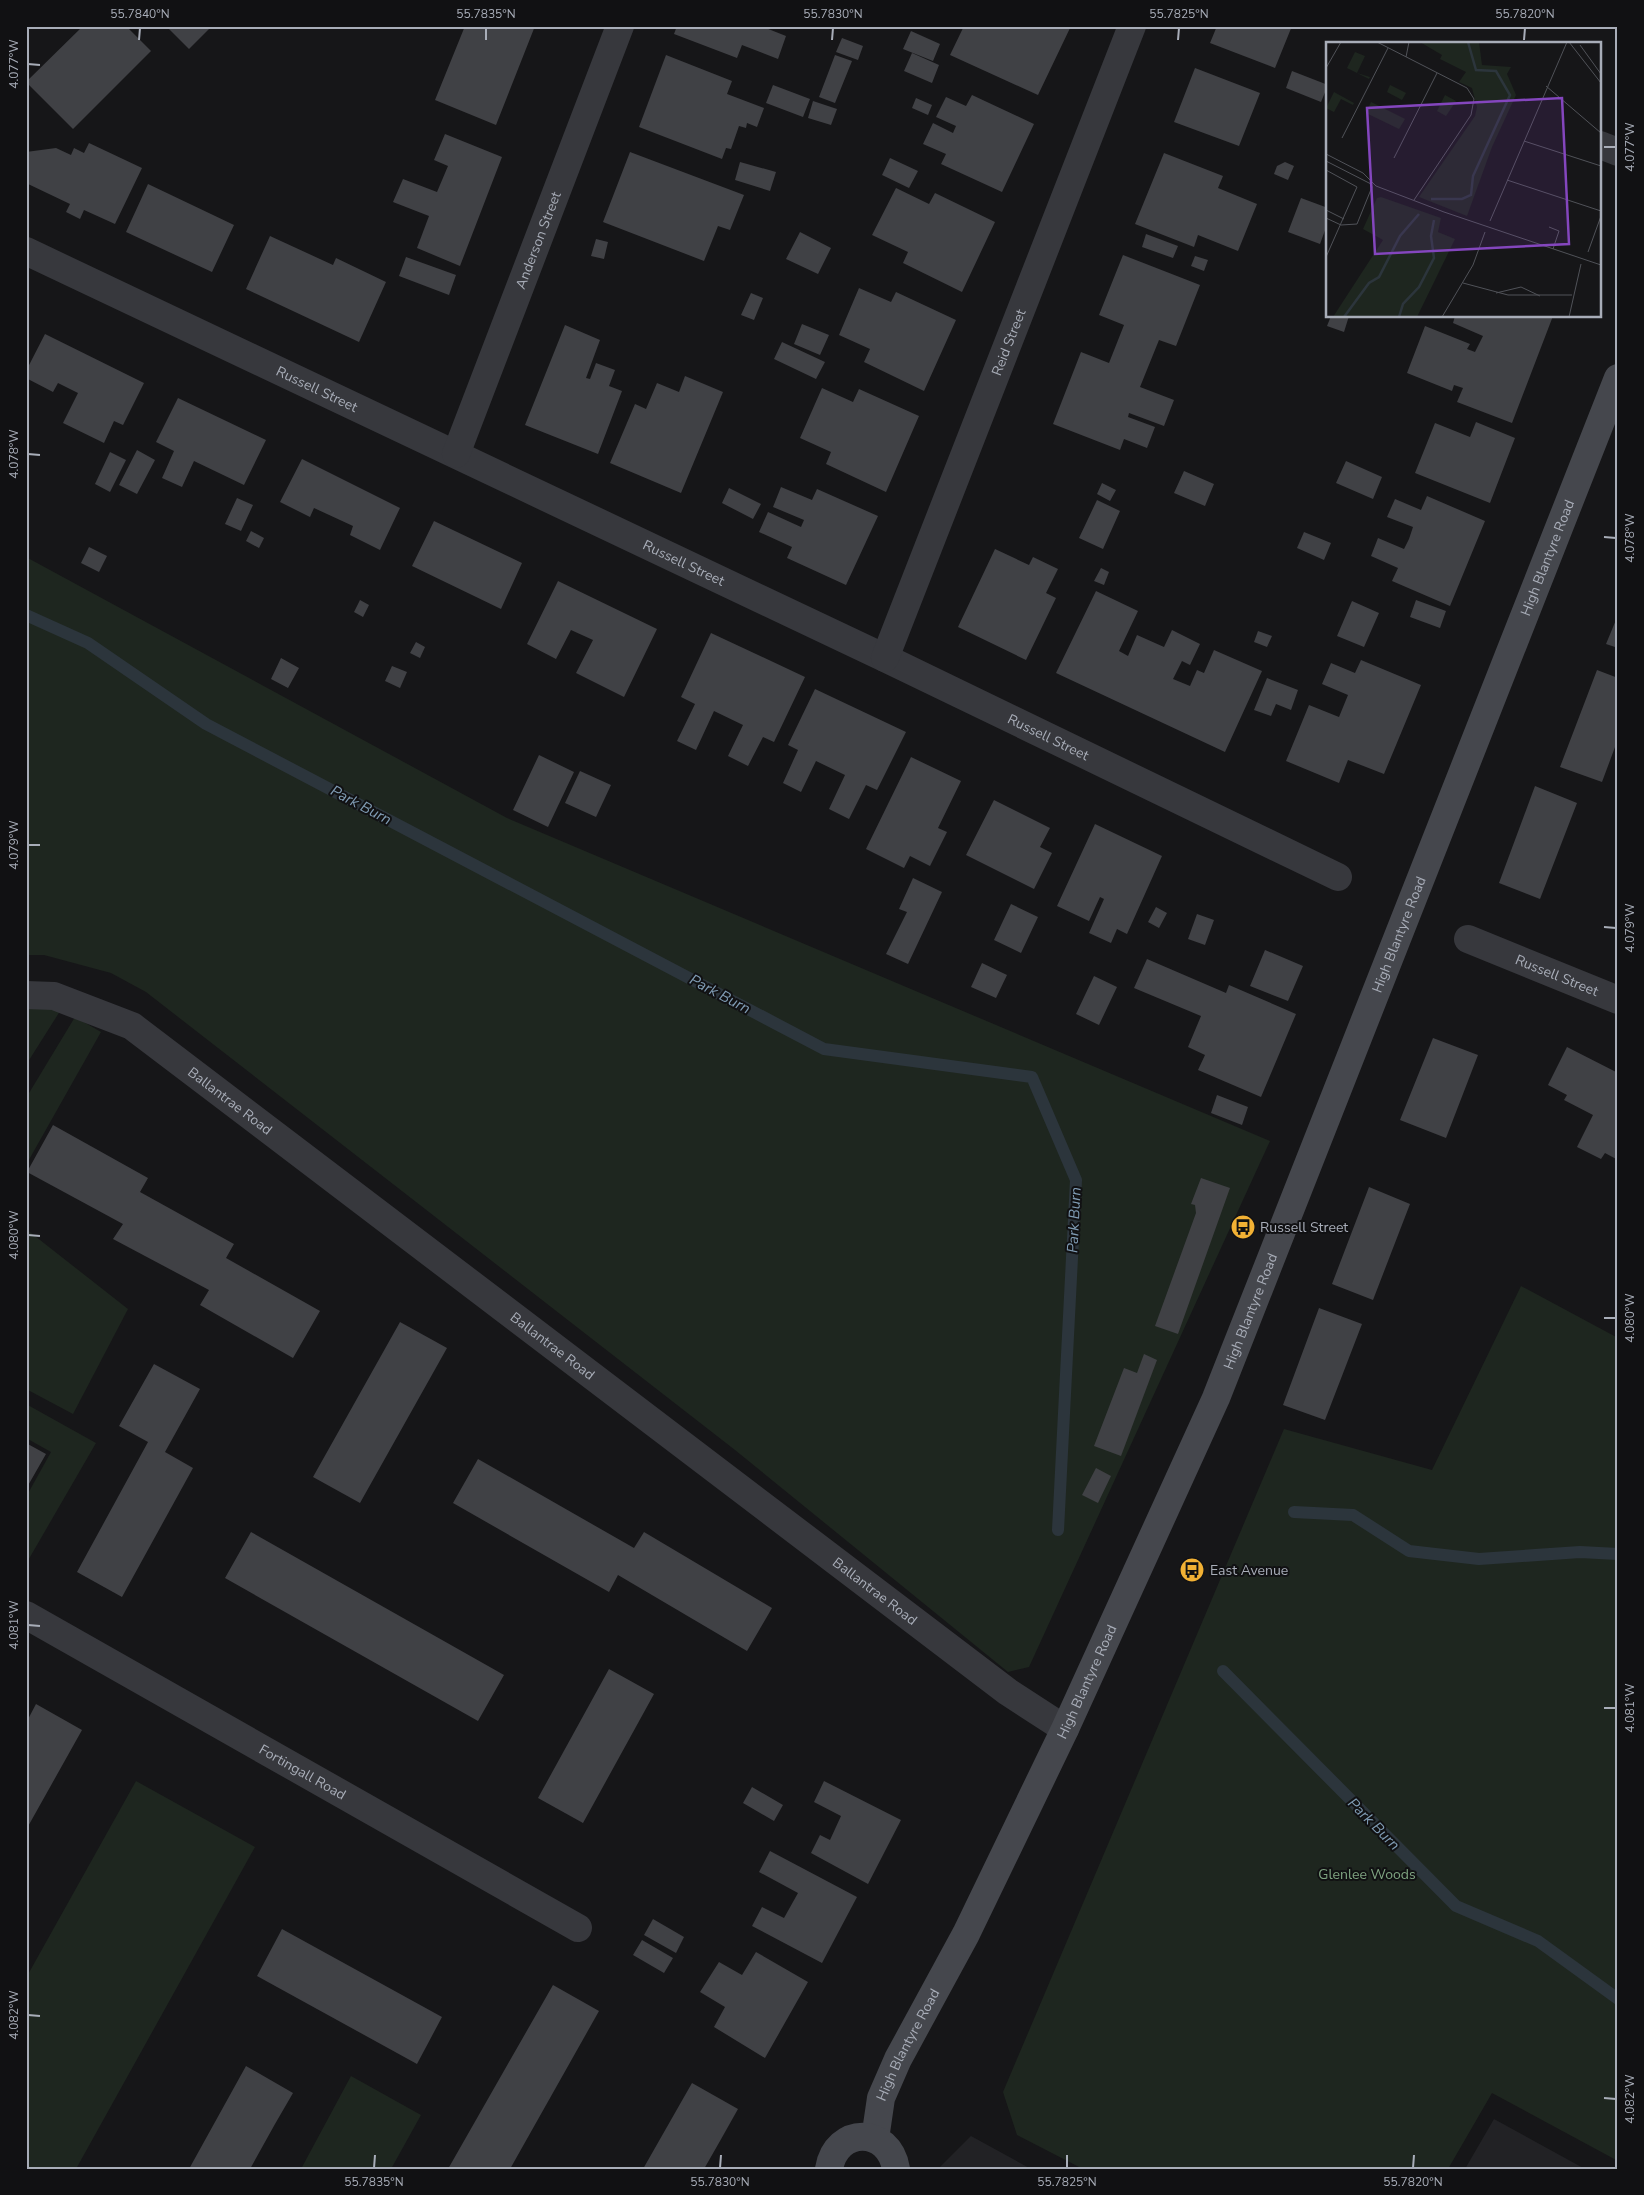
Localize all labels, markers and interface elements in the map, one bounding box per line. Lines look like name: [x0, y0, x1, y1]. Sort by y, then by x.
text: 55.7840°N: [110, 6, 170, 22]
text: 55.7835°N: [456, 6, 516, 22]
text: 55.7830°N: [803, 6, 863, 22]
text: 55.7825°N: [1149, 6, 1209, 22]
text: 55.7820°N: [1495, 6, 1555, 22]
text: 4.077°W: [6, 39, 22, 89]
inset map: [1326, 42, 1602, 318]
text: 4.077°W: [1622, 122, 1638, 172]
street label: Anderson Street: [511, 189, 565, 292]
street label: Reid Street: [987, 306, 1030, 378]
street label: Russell Street: [273, 361, 361, 416]
text: 4.078°W: [6, 429, 22, 479]
street label: High Blantyre Road: [1516, 497, 1579, 619]
text: 4.078°W: [1622, 513, 1638, 563]
street label: Russell Street: [640, 535, 728, 590]
street label: Russell Street: [1004, 709, 1092, 765]
water label: Park Burn: [327, 781, 395, 829]
text: 4.079°W: [6, 820, 22, 870]
street label: High Blantyre Road: [1367, 874, 1430, 995]
text: 4.079°W: [1622, 903, 1638, 953]
street label: Russell Street: [1512, 950, 1602, 1001]
water label: Park Burn: [686, 970, 754, 1018]
street label: Ballantrae Road: [184, 1062, 276, 1139]
water label: Park Burn: [1062, 1186, 1086, 1254]
text: 4.080°W: [6, 1210, 22, 1260]
bus stop icon: Russell Street: [1230, 1214, 1256, 1240]
place label: Russell Street: [1260, 1218, 1348, 1237]
street label: High Blantyre Road: [1219, 1250, 1282, 1372]
text: 4.080°W: [1622, 1293, 1638, 1343]
street label: Ballantrae Road: [506, 1308, 599, 1384]
street label: Ballantrae Road: [829, 1553, 921, 1629]
bus stop icon: East Avenue: [1179, 1557, 1205, 1583]
place label: East Avenue: [1210, 1561, 1288, 1580]
text: 4.081°W: [6, 1600, 22, 1650]
street label: High Blantyre Road: [1052, 1622, 1121, 1742]
text: 4.081°W: [1622, 1683, 1638, 1733]
street label: Fortingall Road: [256, 1740, 349, 1804]
water label: Park Burn: [1344, 1794, 1404, 1854]
park label: Glenlee Woods: [1318, 1865, 1416, 1884]
street label: High Blantyre Road: [871, 1985, 944, 2104]
text: 4.082°W: [6, 1990, 22, 2040]
text: 4.082°W: [1622, 2074, 1638, 2124]
text: 55.7835°N: [344, 2174, 404, 2190]
text: 55.7830°N: [690, 2174, 750, 2190]
text: 55.7825°N: [1037, 2174, 1097, 2190]
text: 55.7820°N: [1383, 2174, 1443, 2190]

